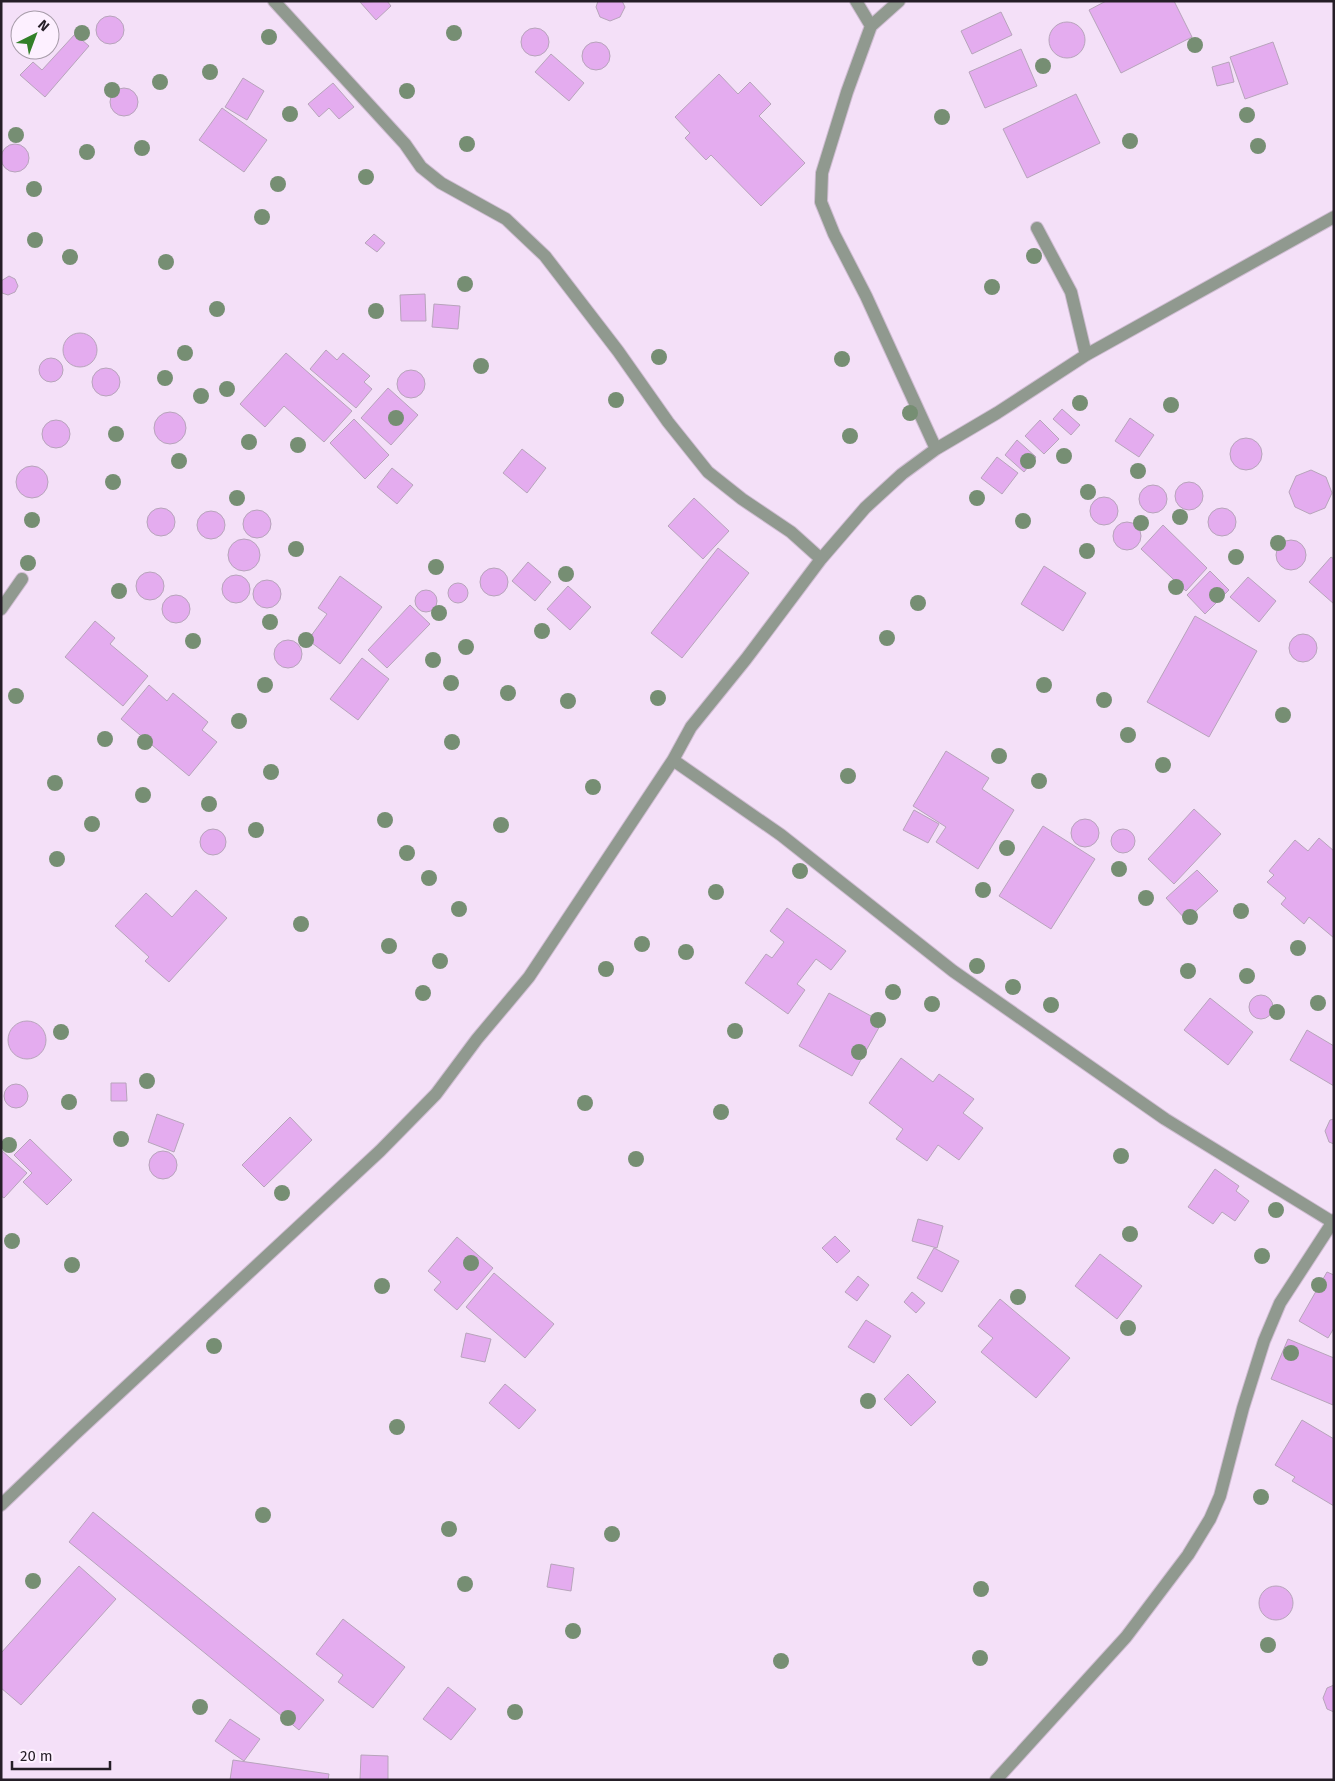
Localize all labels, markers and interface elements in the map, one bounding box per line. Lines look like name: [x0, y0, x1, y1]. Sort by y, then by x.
north arrow: [10, 10, 60, 60]
text: N: [34, 16, 53, 35]
scale bar: [12, 1738, 110, 1770]
text: 20 m: [20, 1747, 53, 1765]

